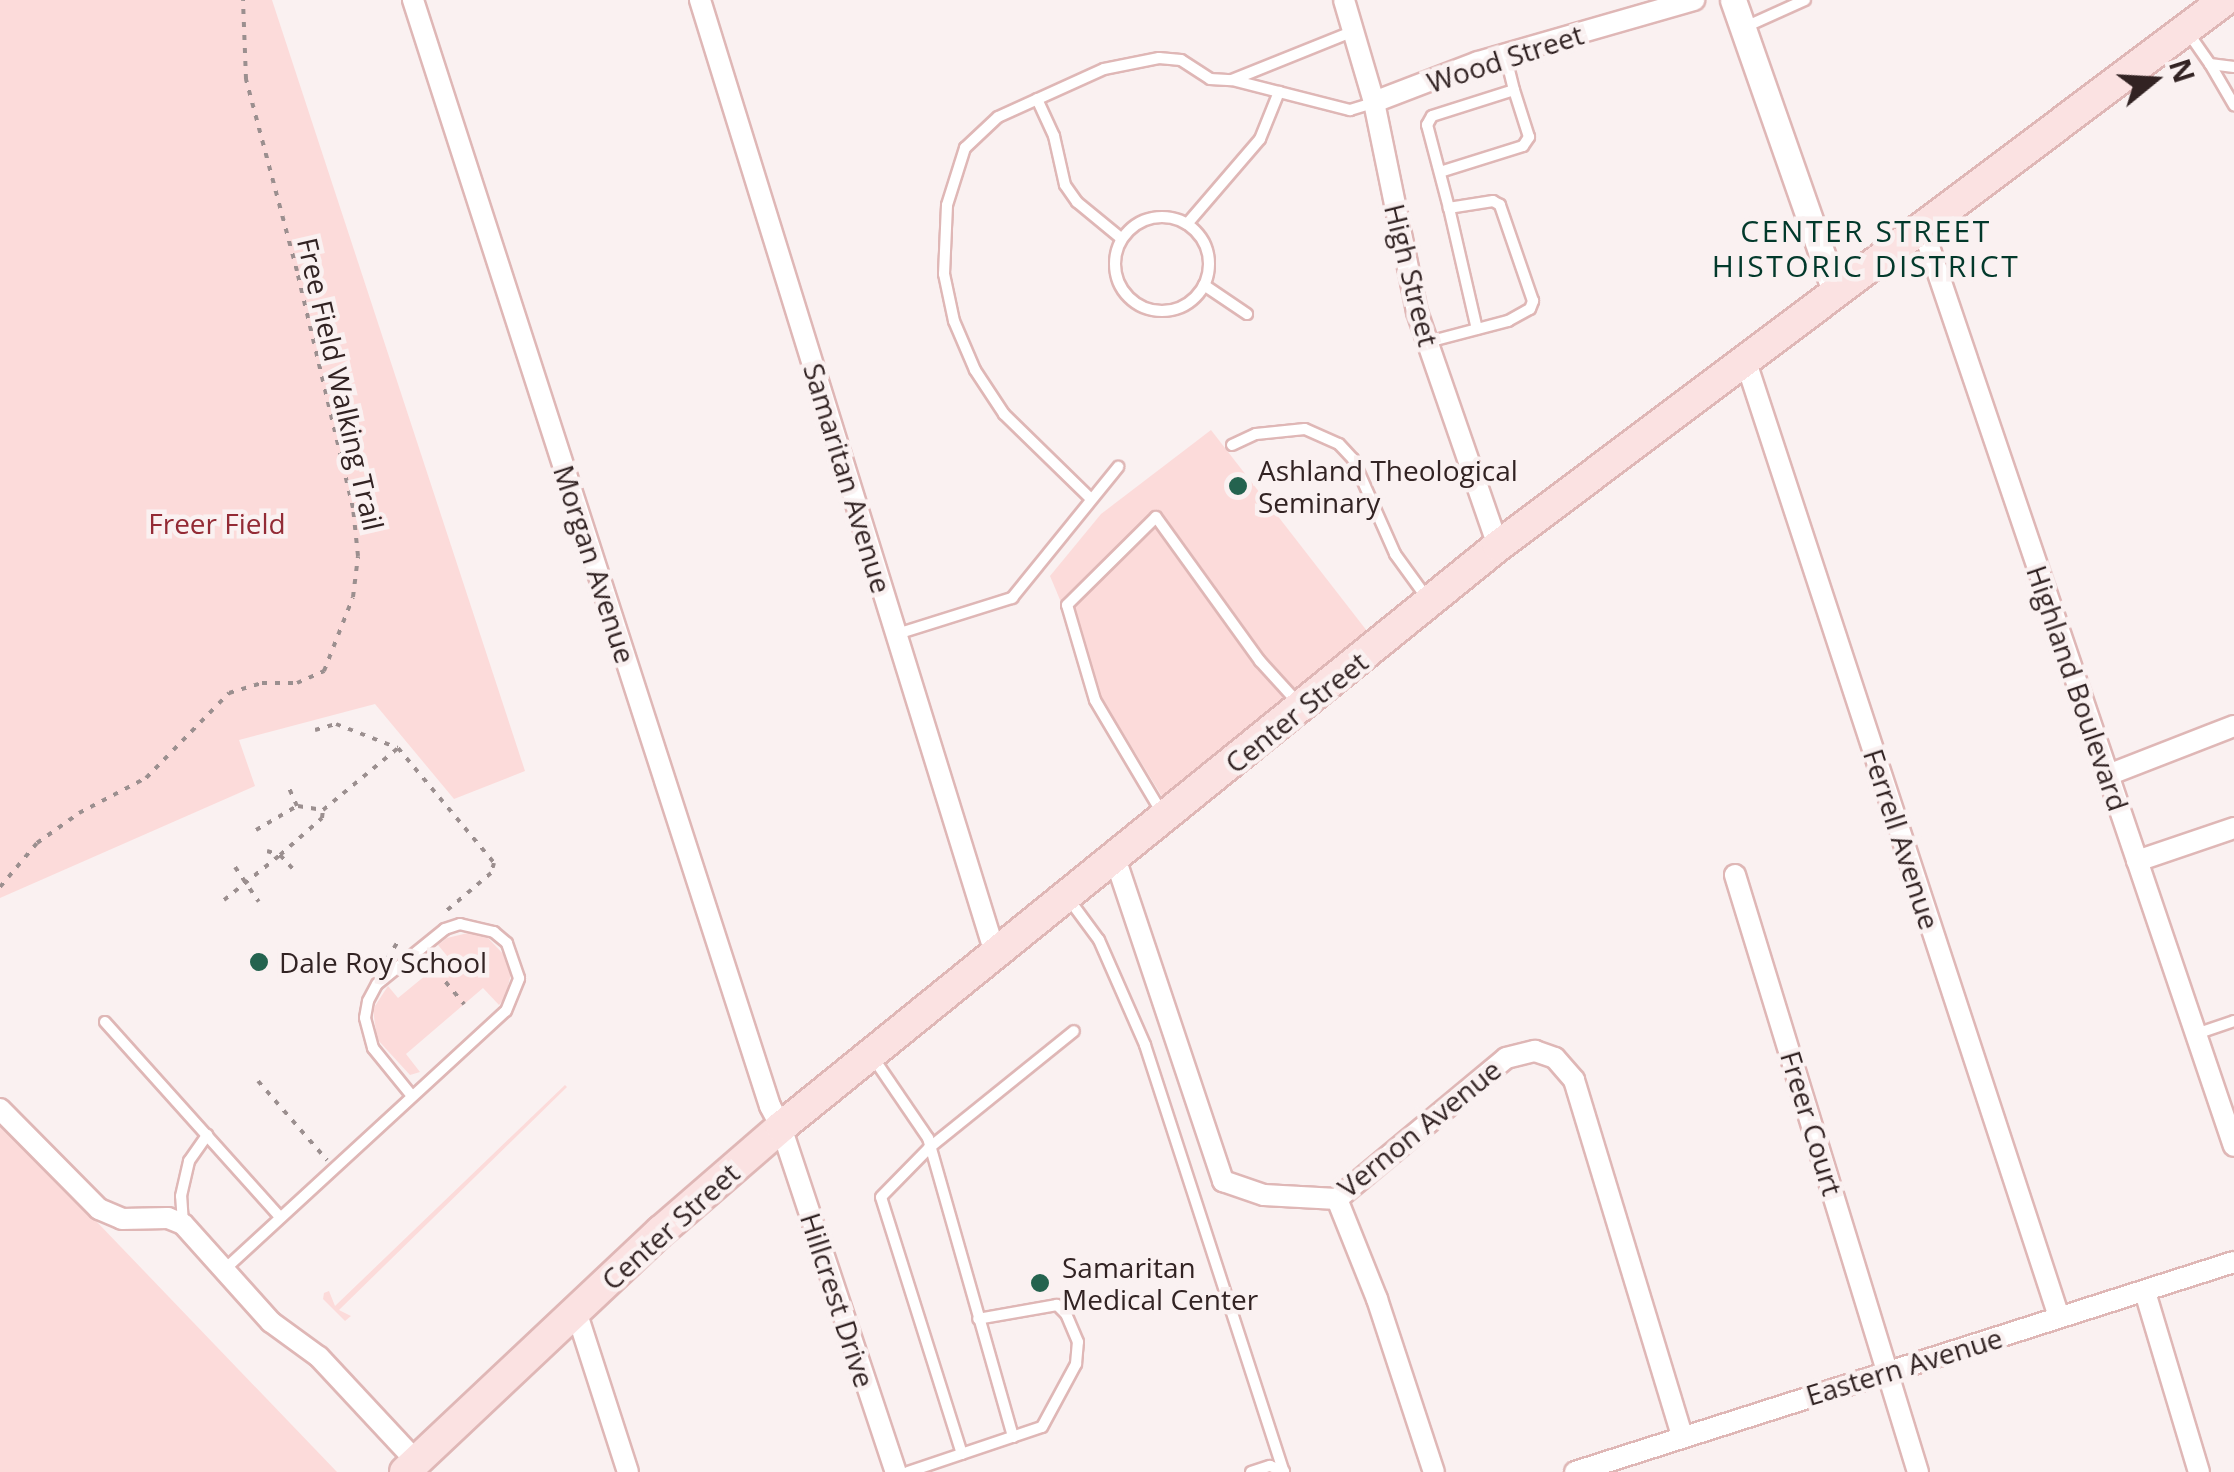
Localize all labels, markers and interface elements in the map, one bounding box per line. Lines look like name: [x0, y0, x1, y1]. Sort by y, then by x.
street label: Wood Street: [1423, 17, 1587, 99]
north arrow: [2104, 30, 2204, 130]
text: N: [2161, 54, 2204, 87]
street label: High Street: [1378, 200, 1446, 350]
district label: CENTER STREET HISTORIC DISTRICT: [1712, 213, 2020, 284]
street label: Free Field Walking Trail: [291, 234, 391, 534]
street label: Samaritan Avenue: [797, 359, 899, 597]
place label: Ashland Theological Seminary: [1258, 453, 1518, 519]
street label: Morgan Avenue: [547, 461, 643, 667]
marker: Ashland Theological Seminary: [1227, 475, 1249, 497]
park label: Freer Field: [148, 506, 286, 540]
street label: Highland Boulevard: [2020, 561, 2136, 815]
street label: Center Street: [1218, 644, 1374, 780]
street label: Ferrell Avenue: [1857, 745, 1947, 933]
place label: Dale Roy School: [279, 945, 487, 979]
marker: Dale Roy School: [248, 951, 270, 973]
street label: Freer Court: [1774, 1047, 1850, 1199]
street label: Vernon Avenue: [1331, 1052, 1507, 1204]
street label: Center Street: [594, 1156, 746, 1296]
street label: Hillcrest Drive: [794, 1208, 882, 1392]
place label: Samaritan Medical Center: [1062, 1250, 1258, 1316]
marker: Samaritan Medical Center: [1027, 1270, 1053, 1296]
street label: Eastern Avenue: [1802, 1320, 2006, 1412]

